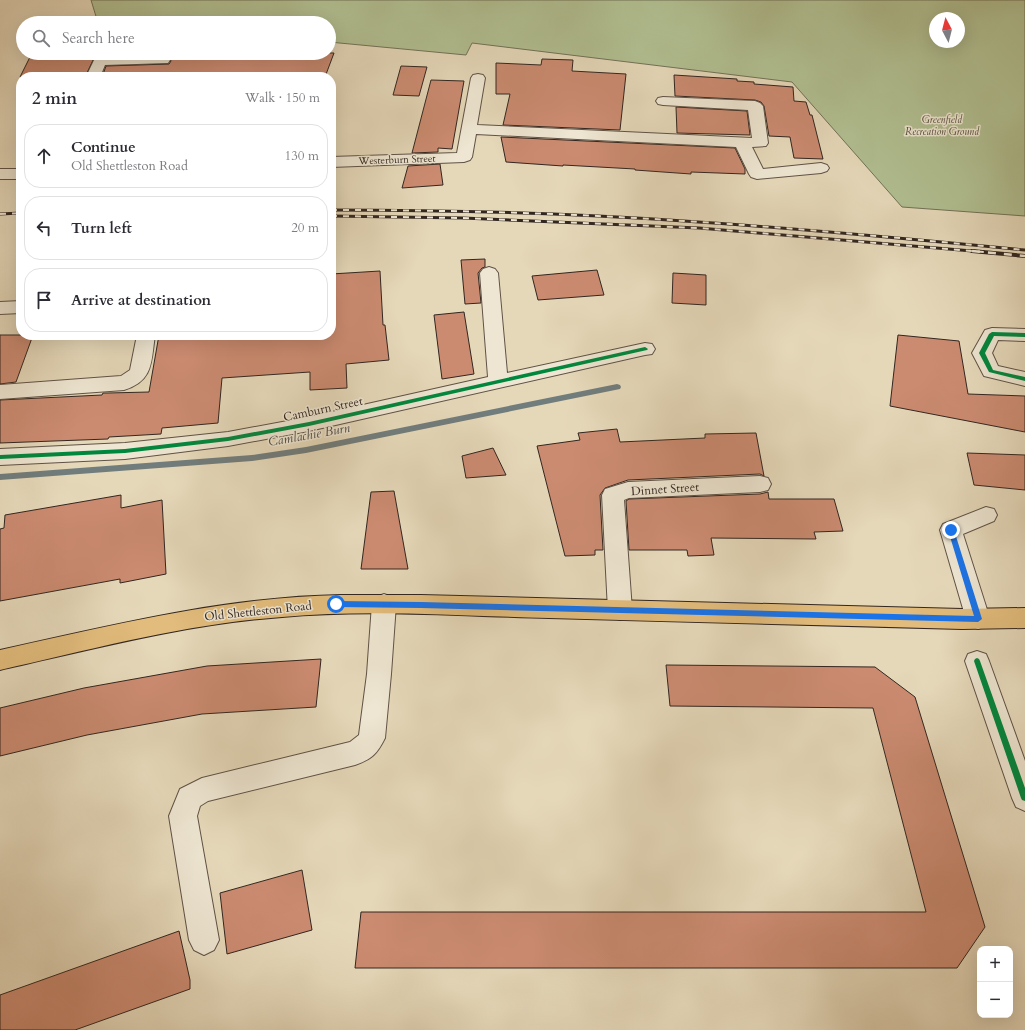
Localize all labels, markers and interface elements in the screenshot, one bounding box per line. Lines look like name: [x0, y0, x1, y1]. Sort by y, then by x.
north arrow: [929, 12, 965, 48]
search box: [16, 16, 336, 60]
icon: search: [30, 27, 52, 49]
text: Search here: [62, 28, 135, 48]
text: 2 min: [32, 87, 77, 110]
text: Walk · 150 m: [245, 89, 320, 107]
park label: Greenfield Recreation Ground: [905, 113, 980, 139]
text: Continue: [71, 137, 136, 157]
icon: ahead: [33, 145, 55, 167]
text: 130 m: [285, 147, 319, 165]
street label: Westerburn Street: [357, 152, 437, 168]
text: Old Shettleston Road: [71, 157, 188, 175]
icon: left: [33, 217, 55, 239]
text: Turn left: [71, 218, 132, 238]
text: 20 m: [291, 219, 319, 237]
icon: arrive: [33, 289, 55, 311]
text: Arrive at destination: [71, 290, 211, 310]
street label: Camburn Street: [282, 393, 364, 425]
water label: Camlachie Burn: [267, 419, 352, 451]
street label: Dinnet Street: [630, 479, 700, 499]
route end: [942, 521, 960, 539]
route start: [327, 595, 345, 613]
street label: Old Shettleston Road: [204, 597, 313, 625]
map controls: [977, 946, 1013, 1018]
button: +: [977, 946, 1013, 982]
button: −: [977, 982, 1013, 1018]

